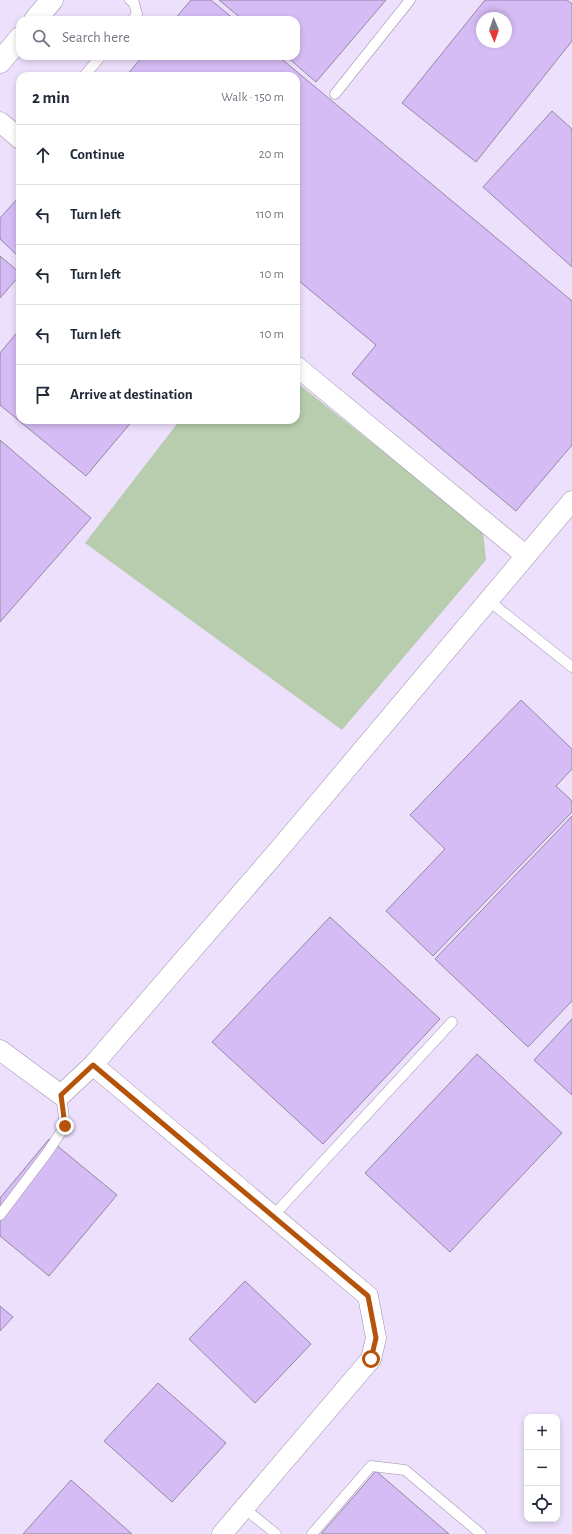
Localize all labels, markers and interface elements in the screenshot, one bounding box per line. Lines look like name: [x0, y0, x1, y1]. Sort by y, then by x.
north arrow: [476, 12, 512, 48]
search box: [16, 16, 300, 60]
icon: search: [30, 27, 52, 49]
text: Search here: [62, 30, 130, 45]
text: 2 min: [32, 89, 70, 106]
text: Walk · 150 m: [221, 91, 284, 104]
icon: ahead: [32, 144, 54, 166]
text: Continue: [70, 147, 125, 162]
text: 20 m: [259, 148, 284, 161]
icon: left: [32, 204, 54, 226]
text: Turn left: [70, 207, 121, 222]
text: 110 m: [256, 208, 284, 221]
icon: left: [32, 264, 54, 286]
text: Turn left: [70, 267, 121, 282]
text: 10 m: [260, 268, 284, 281]
icon: left: [32, 324, 54, 346]
text: Turn left: [70, 327, 121, 342]
text: 10 m: [260, 328, 284, 341]
icon: arrive: [32, 384, 54, 406]
text: Arrive at destination: [70, 387, 193, 402]
route end: [56, 1117, 74, 1135]
route start: [362, 1350, 380, 1368]
map controls: [524, 1414, 560, 1522]
button: +: [524, 1414, 560, 1450]
button: −: [524, 1450, 560, 1486]
button: locate: [524, 1486, 560, 1522]

